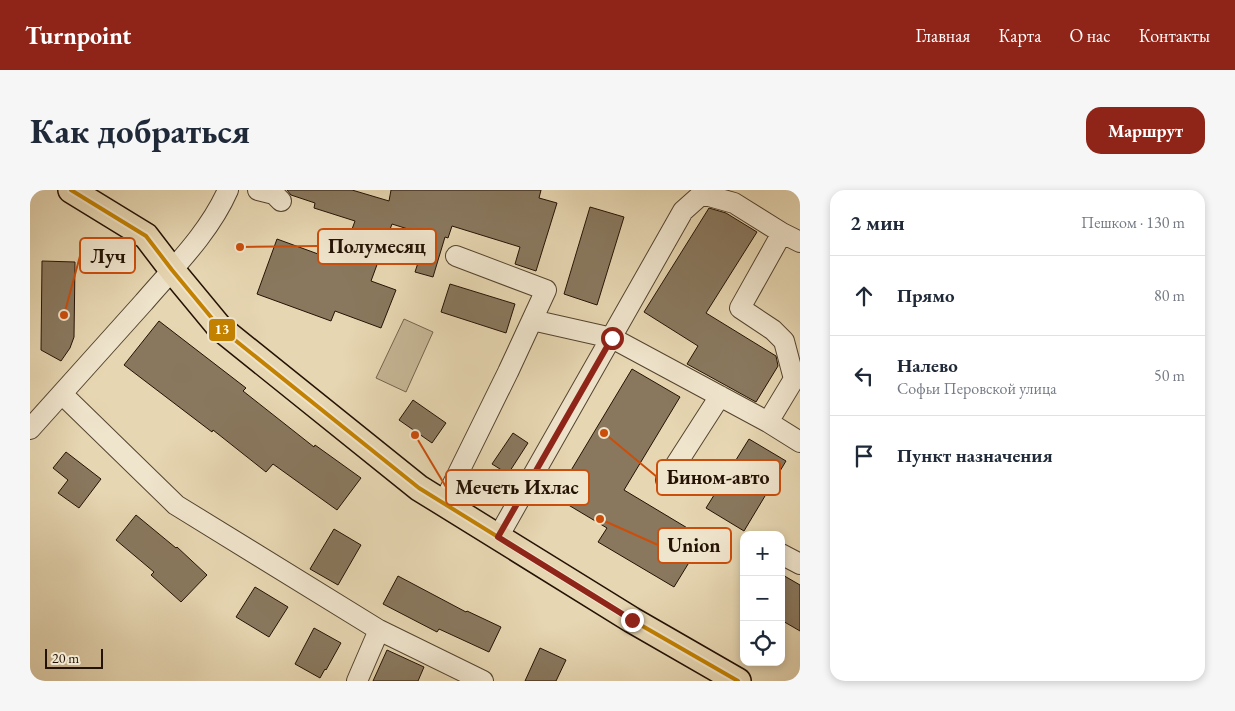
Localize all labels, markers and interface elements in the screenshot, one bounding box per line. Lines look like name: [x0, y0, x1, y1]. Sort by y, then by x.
text: Turnpoint: [25, 20, 131, 51]
text: Главная: [916, 24, 970, 47]
text: Карта: [998, 24, 1041, 47]
text: О нас: [1069, 24, 1111, 47]
text: Контакты: [1139, 24, 1210, 47]
button: Маршрут: [1086, 107, 1205, 154]
text: Как добраться: [30, 108, 250, 153]
text: 2 мин: [850, 209, 905, 236]
text: Пешком · 130 m: [1081, 212, 1185, 233]
callout: Полумесяц: [318, 229, 436, 264]
text: Полумесяц: [328, 233, 426, 259]
callout: Луч: [80, 238, 135, 273]
text: Луч: [90, 243, 126, 269]
icon: ahead: [850, 282, 878, 310]
text: Прямо: [897, 283, 955, 308]
text: 80 m: [1154, 285, 1185, 306]
line badge: 13: [208, 318, 236, 342]
text: 13: [215, 320, 229, 338]
route start: [601, 327, 624, 350]
text: Налево: [897, 353, 958, 378]
icon: left: [850, 362, 878, 390]
text: 50 m: [1154, 365, 1185, 386]
text: Софьи Перовской улица: [897, 378, 1057, 399]
icon: arrive: [850, 442, 878, 470]
text: Пункт назначения: [897, 443, 1053, 468]
callout: Бином-авто: [657, 460, 780, 495]
text: Бином-авто: [666, 464, 770, 490]
callout: Мечеть Ихлас: [446, 470, 589, 505]
text: Мечеть Ихлас: [455, 474, 579, 500]
callout: Union: [658, 528, 731, 563]
map controls: [740, 531, 785, 666]
button: +: [740, 531, 785, 576]
text: Union: [667, 532, 721, 558]
button: −: [740, 576, 785, 621]
route end: [621, 609, 644, 632]
button: locate: [740, 621, 785, 666]
scale bar: [45, 646, 102, 669]
text: 20 m: [52, 649, 79, 667]

